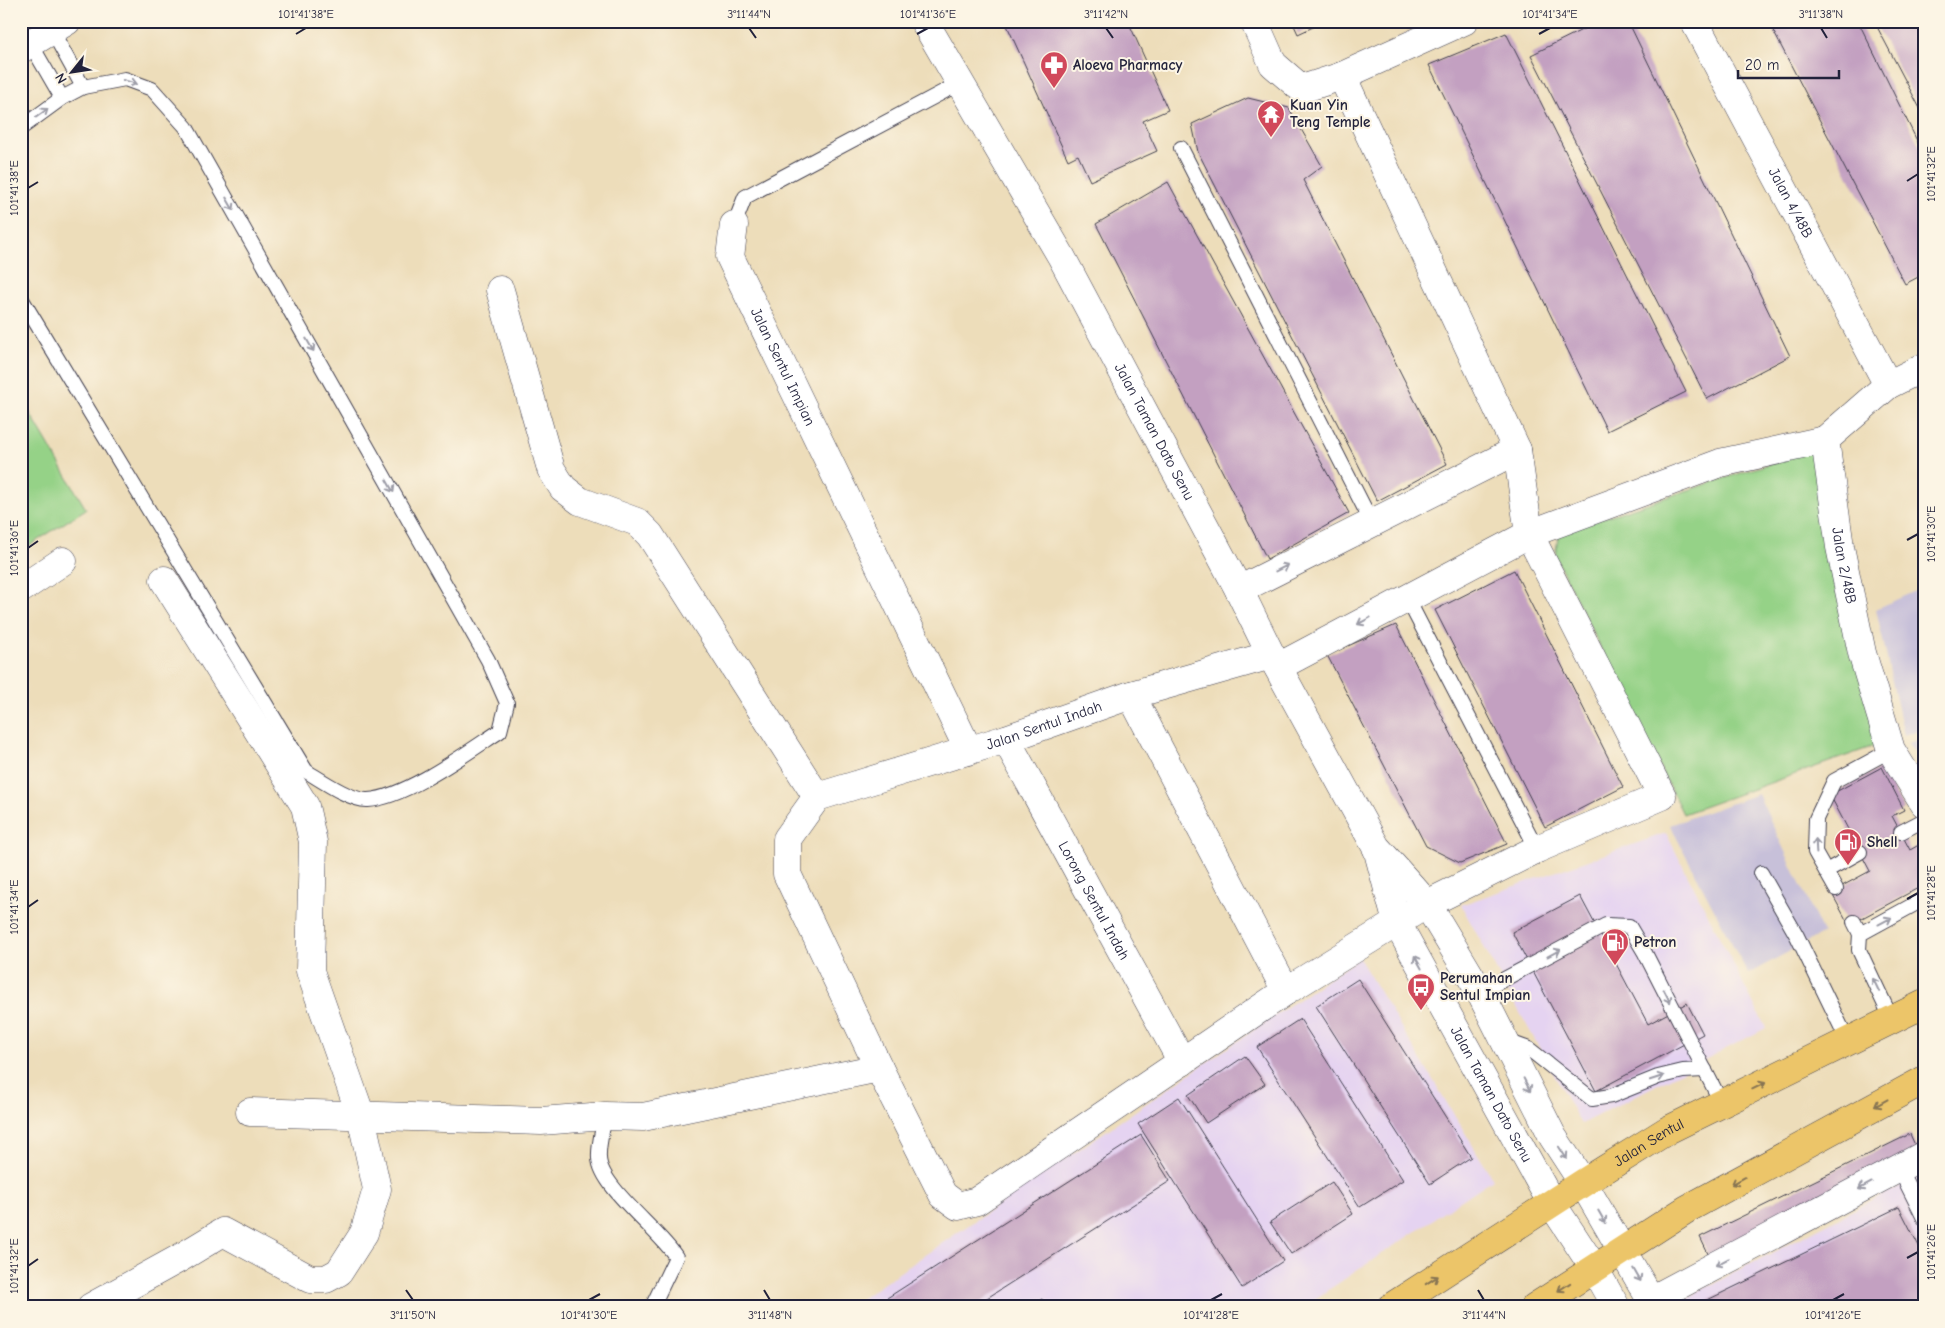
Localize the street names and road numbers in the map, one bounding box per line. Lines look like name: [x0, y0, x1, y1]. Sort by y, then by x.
street label: Jalan 4/48B: [1765, 165, 1817, 241]
street label: Jalan Sentul Impian: [747, 305, 819, 429]
street label: Jalan Taman Dato Senu: [1111, 360, 1198, 503]
street label: Jalan 2/48B: [1828, 526, 1861, 606]
street label: Jalan Sentul Indah: [984, 697, 1104, 754]
street label: Lorong Sentul Indah: [1054, 838, 1134, 963]
street label: Jalan Taman Dato Senu: [1447, 1023, 1536, 1165]
street label: Jalan Sentul: [1611, 1115, 1687, 1170]

